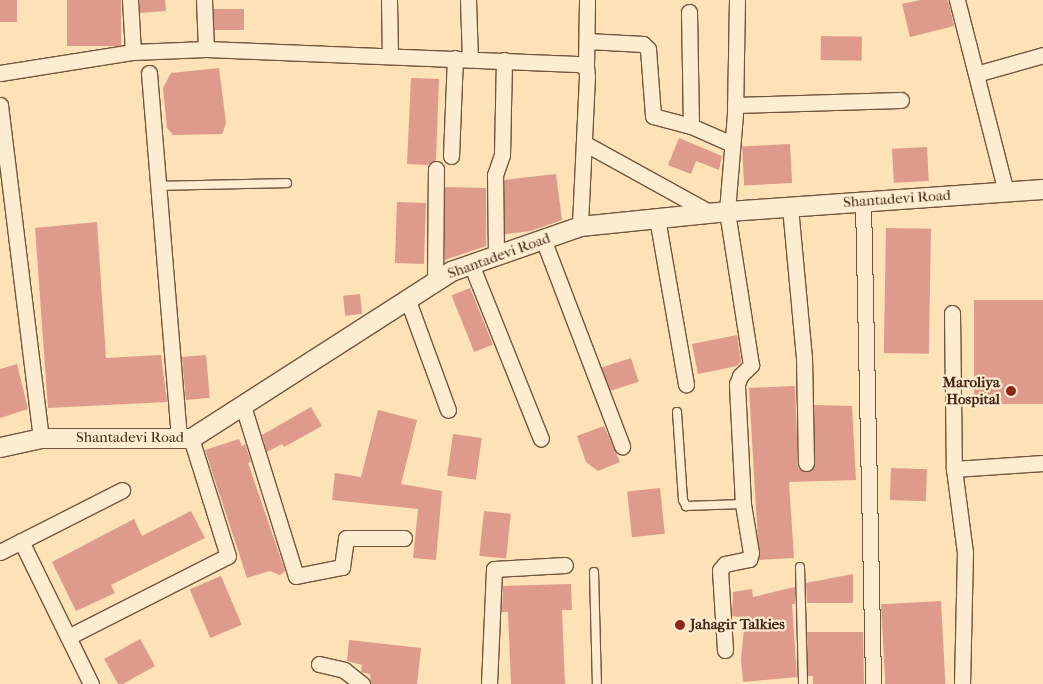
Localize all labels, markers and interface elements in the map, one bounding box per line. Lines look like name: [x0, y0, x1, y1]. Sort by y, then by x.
street label: Shantadevi Road: [843, 186, 951, 212]
street label: Shantadevi Road: [445, 229, 553, 283]
place label: Maroliya Hospital: [942, 373, 1000, 408]
marker: Maroliya Hospital: [1004, 384, 1018, 398]
street label: Shantadevi Road: [76, 429, 184, 447]
place label: Jahagir Talkies: [690, 616, 785, 634]
marker: Jahagir Talkies: [674, 619, 686, 631]

